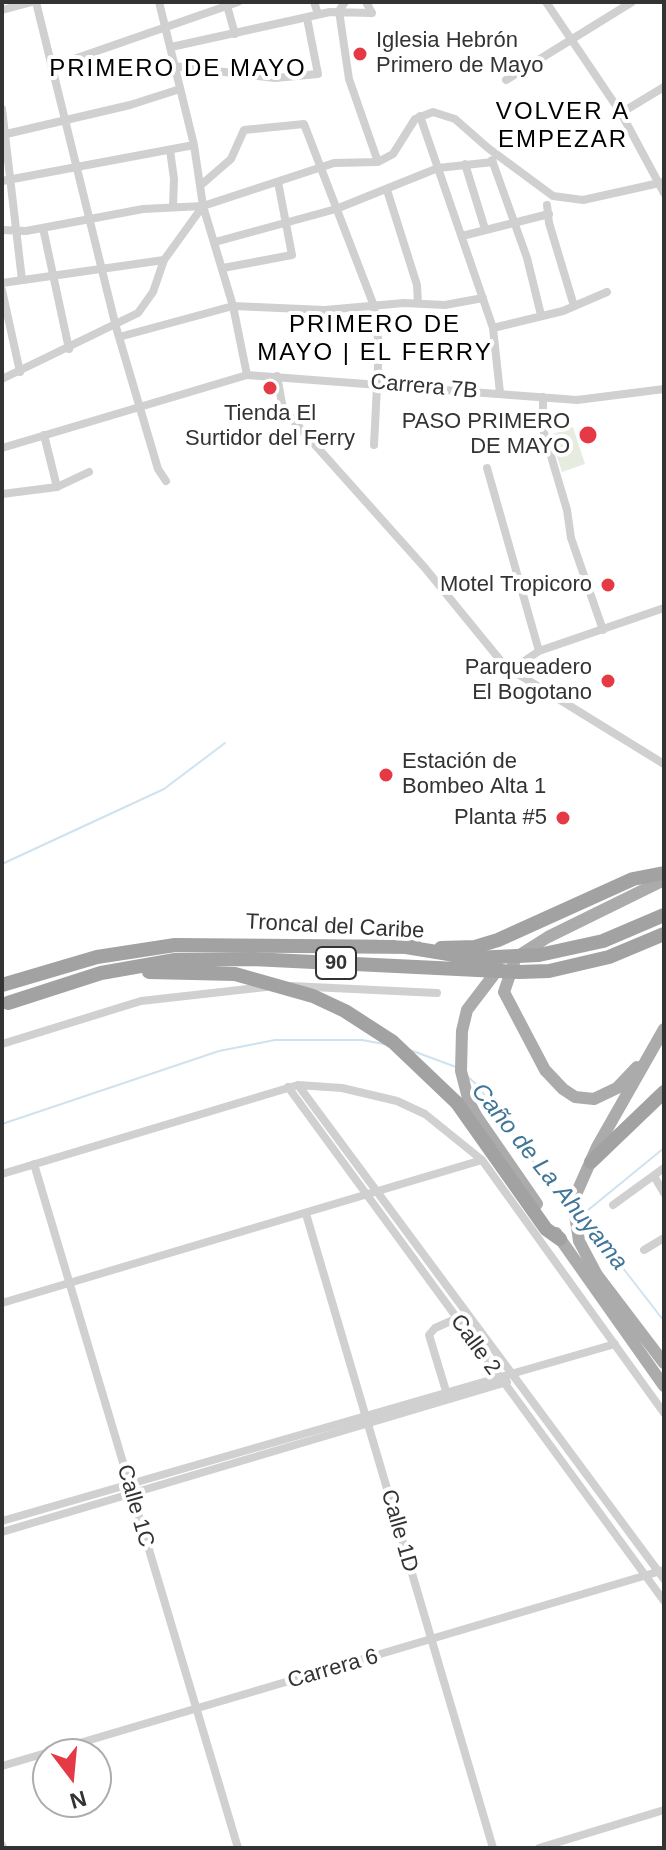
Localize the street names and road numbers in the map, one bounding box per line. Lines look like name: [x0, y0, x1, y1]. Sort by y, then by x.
street label: Carrera 7B: [369, 369, 479, 405]
street label: Troncal del Caribe: [245, 909, 425, 945]
road number: 90: [316, 947, 356, 979]
street label: Calle 2: [444, 1310, 506, 1380]
street label: Calle 1C: [111, 1462, 159, 1550]
street label: Calle 1D: [375, 1487, 423, 1575]
street label: Carrera 6: [285, 1644, 381, 1694]

